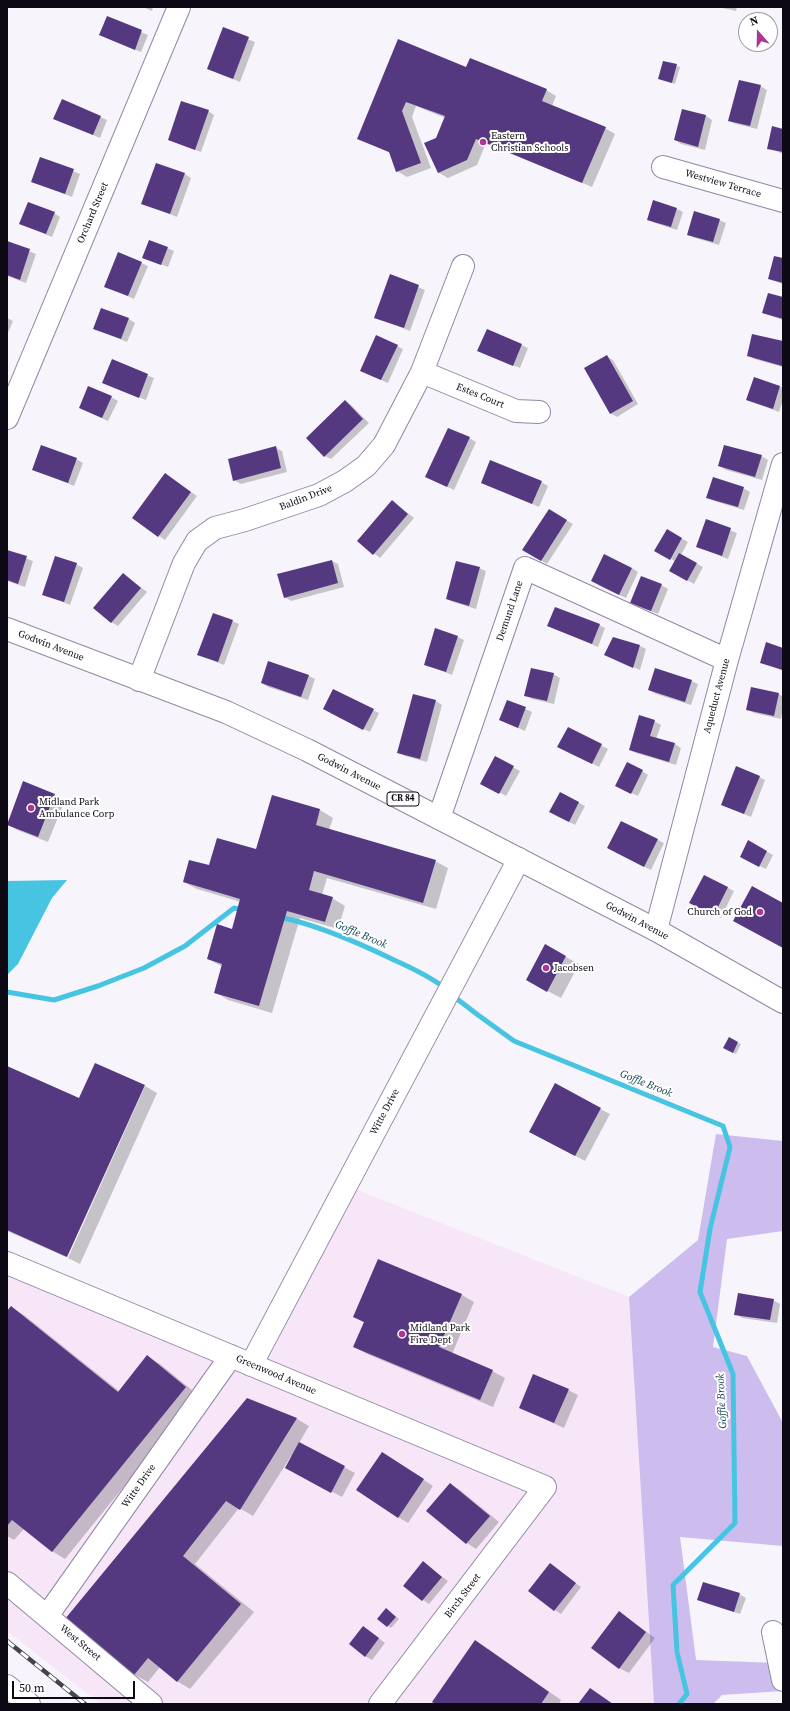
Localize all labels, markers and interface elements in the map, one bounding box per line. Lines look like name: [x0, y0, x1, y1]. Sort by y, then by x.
north arrow: [738, 12, 778, 52]
text: N: [748, 13, 760, 30]
place label: Eastern Christian Schools: [491, 130, 569, 154]
marker: Eastern Christian Schools: [478, 137, 488, 147]
street label: Westview Terrace: [684, 167, 762, 201]
street label: Orchard Street: [75, 181, 111, 245]
street label: Estes Court: [454, 381, 506, 411]
street label: Baldin Drive: [278, 482, 334, 514]
street label: Demund Lane: [494, 579, 526, 643]
street label: Godwin Avenue: [16, 628, 86, 664]
street label: Aqueduct Avenue: [701, 657, 733, 735]
street label: Godwin Avenue: [315, 751, 383, 793]
road number: CR 84: [387, 792, 419, 806]
place label: Midland Park Ambulance Corp: [39, 796, 114, 820]
marker: Midland Park Ambulance Corp: [26, 803, 36, 813]
street label: Godwin Avenue: [603, 899, 671, 943]
place label: Church of God: [687, 906, 752, 918]
marker: Church of God: [755, 907, 765, 917]
water label: Goffle Brook: [333, 918, 389, 952]
place label: Jacobsen: [554, 962, 594, 974]
marker: Jacobsen: [541, 963, 551, 973]
water label: Goffle Brook: [618, 1068, 674, 1100]
street label: Witte Drive: [368, 1087, 402, 1137]
place label: Midland Park Fire Dept: [410, 1322, 470, 1346]
marker: Midland Park Fire Dept: [397, 1329, 407, 1339]
street label: Greenwood Avenue: [234, 1353, 318, 1397]
water label: Goffle Brook: [714, 1373, 730, 1429]
street label: Witte Drive: [120, 1462, 158, 1510]
street label: Birch Street: [442, 1571, 484, 1621]
street label: West Street: [57, 1622, 103, 1664]
scale bar: [14, 1673, 137, 1699]
text: 50 m: [19, 1680, 45, 1696]

